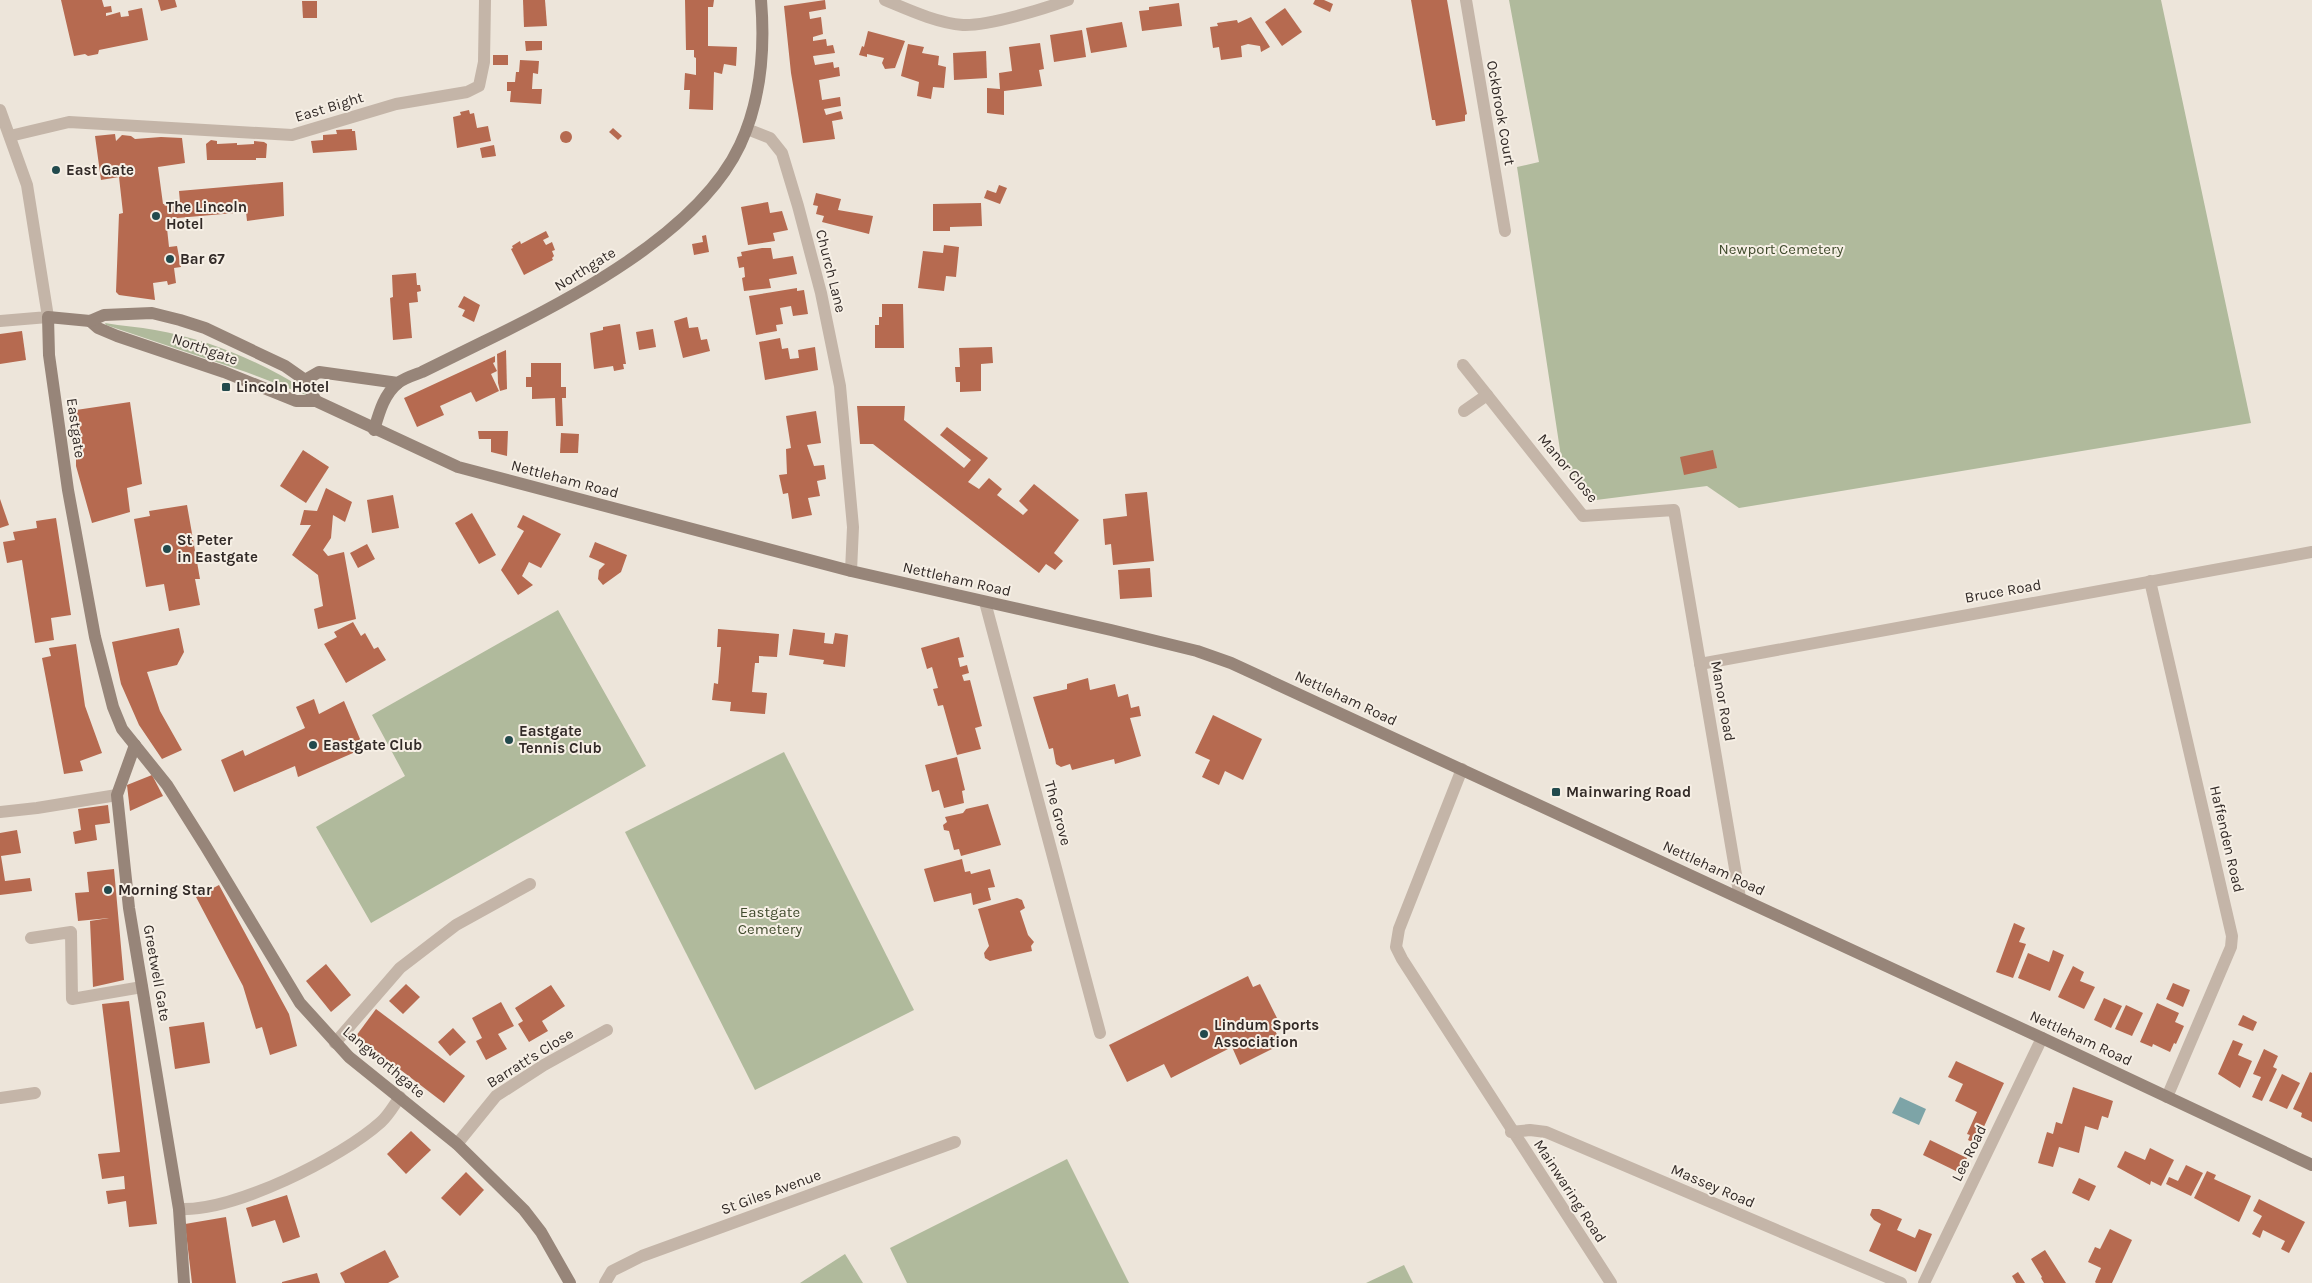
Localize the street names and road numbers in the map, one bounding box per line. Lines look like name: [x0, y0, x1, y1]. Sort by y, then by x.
street label: Ockbrook Court: [1483, 59, 1519, 167]
street label: East Bight: [293, 88, 366, 126]
street label: Church Lane: [812, 228, 850, 314]
street label: Northgate: [551, 243, 619, 295]
street label: Northgate: [170, 329, 240, 369]
street label: Eastgate: [63, 397, 89, 459]
street label: Manor Close: [1534, 430, 1602, 506]
street label: Nettleham Road: [509, 456, 621, 502]
street label: Nettleham Road: [901, 558, 1013, 600]
street label: Bruce Road: [1963, 575, 2043, 607]
street label: Manor Road: [1707, 659, 1739, 743]
street label: Nettleham Road: [1292, 666, 1400, 730]
street label: The Grove: [1041, 779, 1075, 847]
street label: Haffenden Road: [2206, 784, 2248, 894]
street label: Nettleham Road: [1660, 836, 1768, 900]
street label: Greetwell Gate: [140, 923, 174, 1023]
street label: Nettleham Road: [2027, 1006, 2135, 1070]
street label: Langworthgate: [339, 1022, 429, 1102]
street label: Barratt's Close: [483, 1024, 577, 1092]
street label: Lee Road: [1948, 1122, 1990, 1184]
street label: Mainwaring Road: [1530, 1136, 1610, 1246]
street label: Massey Road: [1668, 1160, 1758, 1212]
street label: St Giles Avenue: [719, 1166, 823, 1218]

